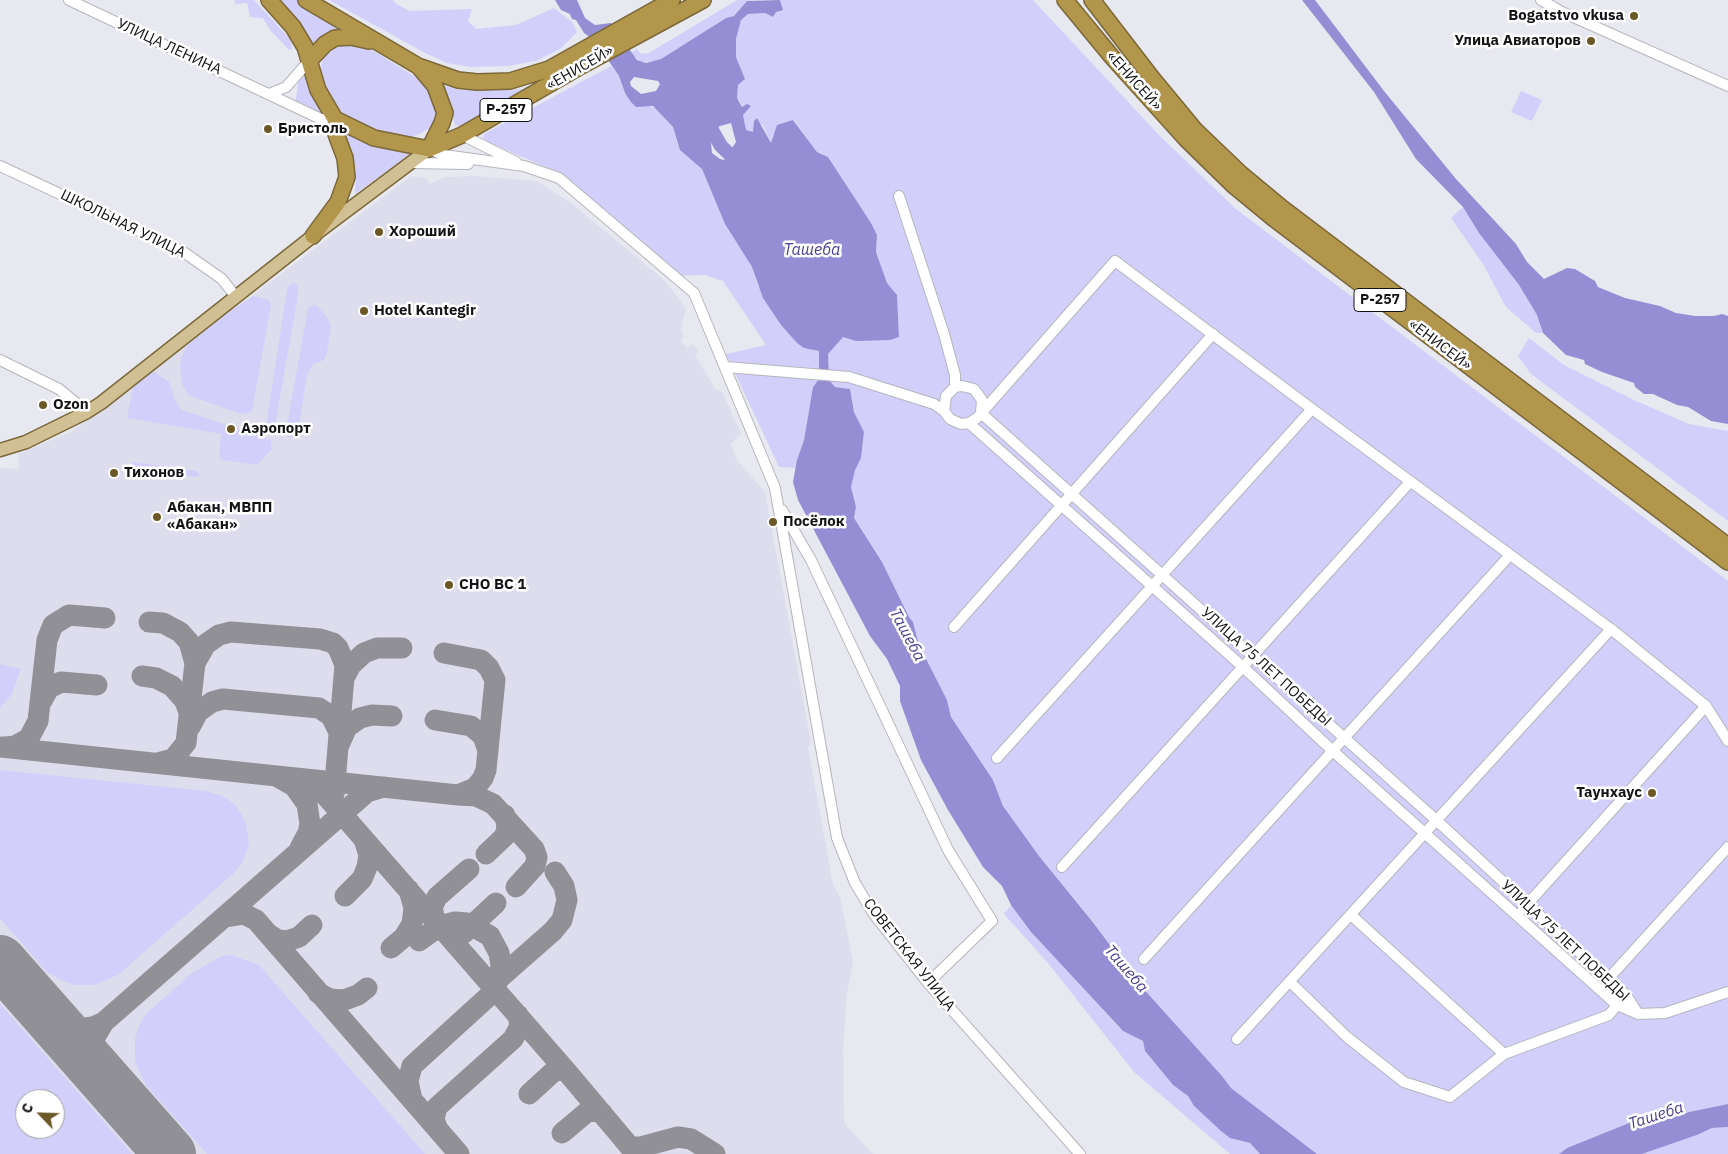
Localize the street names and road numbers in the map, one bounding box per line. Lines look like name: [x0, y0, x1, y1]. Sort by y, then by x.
street label: УЛИЦА ЛЕНИНА: [114, 15, 224, 79]
street label: «ЕНИСЕЙ»: [543, 42, 617, 94]
street label: «ЕНИСЕЙ»: [1103, 47, 1165, 115]
road number: Р-257: [480, 98, 532, 122]
street label: ШКОЛЬНАЯ УЛИЦА: [58, 186, 188, 262]
road number: Р-257: [1354, 288, 1406, 312]
street label: «ЕНИСЕЙ»: [1405, 316, 1475, 374]
street label: УЛИЦА 75 ЛЕТ ПОБЕДЫ: [1197, 604, 1335, 730]
street label: УЛИЦА 75 ЛЕТ ПОБЕДЫ: [1497, 877, 1633, 1005]
street label: СОВЕТСКАЯ УЛИЦА: [859, 895, 959, 1015]

